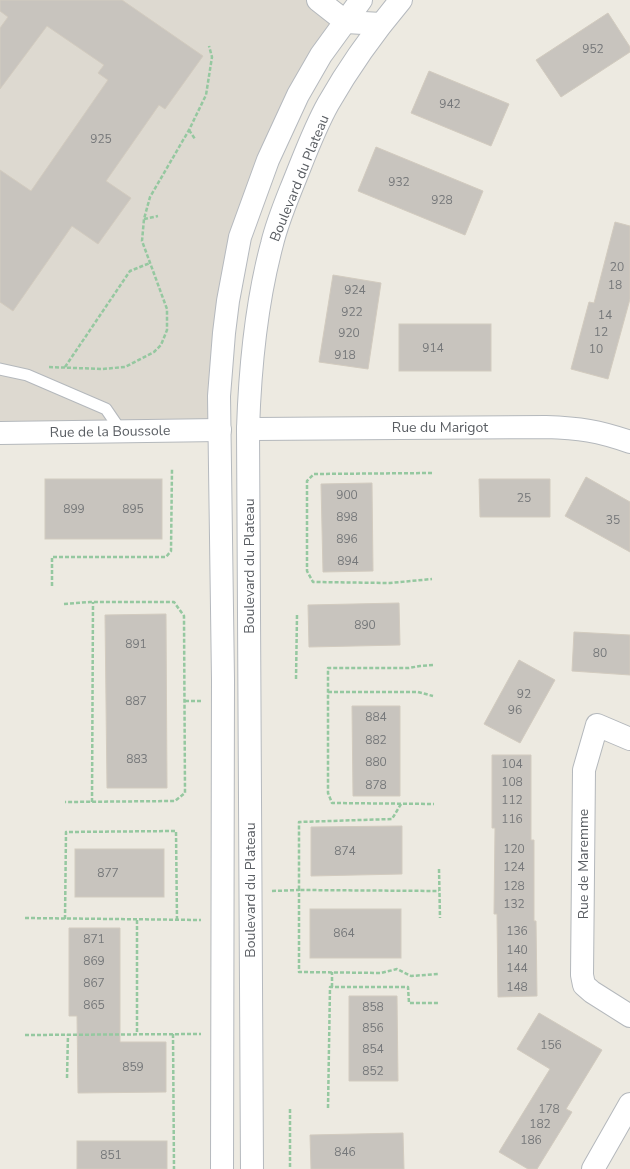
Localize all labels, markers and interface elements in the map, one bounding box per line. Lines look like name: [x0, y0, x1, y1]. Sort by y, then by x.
house number: 952: [582, 41, 604, 57]
house number: 942: [439, 96, 461, 112]
street label: Boulevard du Plateau: [265, 112, 334, 244]
house number: 925: [90, 131, 112, 147]
house number: 932: [388, 174, 410, 190]
house number: 928: [431, 192, 453, 208]
house number: 20: [610, 259, 624, 275]
house number: 18: [608, 277, 622, 293]
house number: 924: [344, 282, 366, 298]
house number: 922: [341, 304, 363, 320]
house number: 14: [598, 307, 612, 323]
house number: 12: [594, 324, 608, 340]
house number: 920: [338, 325, 360, 341]
house number: 914: [422, 340, 444, 356]
house number: 10: [589, 341, 603, 357]
house number: 918: [334, 347, 356, 363]
street label: Rue du Marigot: [392, 418, 488, 437]
street label: Rue de la Boussole: [50, 421, 170, 442]
house number: 900: [336, 487, 358, 503]
house number: 25: [517, 490, 531, 506]
street label: Boulevard du Plateau: [240, 498, 259, 634]
house number: 899: [63, 501, 85, 517]
house number: 895: [122, 501, 144, 517]
house number: 898: [336, 509, 358, 525]
house number: 35: [606, 512, 620, 528]
house number: 896: [336, 531, 358, 547]
house number: 894: [337, 553, 359, 569]
house number: 890: [354, 617, 376, 633]
house number: 891: [125, 636, 147, 652]
house number: 80: [593, 645, 607, 661]
house number: 92: [517, 686, 531, 702]
house number: 887: [125, 693, 147, 709]
house number: 96: [508, 702, 522, 718]
house number: 884: [365, 709, 387, 725]
house number: 882: [365, 732, 387, 748]
house number: 883: [126, 751, 148, 767]
house number: 880: [365, 754, 387, 770]
house number: 104: [501, 756, 523, 772]
house number: 108: [501, 774, 523, 790]
house number: 878: [365, 777, 387, 793]
house number: 112: [501, 792, 523, 808]
street label: Rue de Maremme: [574, 809, 593, 919]
house number: 116: [501, 811, 523, 827]
street label: Boulevard du Plateau: [241, 822, 260, 958]
house number: 120: [503, 841, 525, 857]
house number: 874: [334, 843, 356, 859]
house number: 124: [503, 859, 525, 875]
house number: 877: [97, 865, 119, 881]
house number: 128: [503, 878, 525, 894]
house number: 132: [503, 896, 525, 912]
house number: 136: [506, 923, 528, 939]
house number: 864: [333, 925, 355, 941]
house number: 871: [83, 931, 105, 947]
house number: 140: [506, 942, 528, 958]
house number: 869: [83, 953, 105, 969]
house number: 144: [506, 960, 528, 976]
house number: 867: [83, 975, 105, 991]
house number: 148: [506, 979, 528, 995]
house number: 865: [83, 997, 105, 1013]
house number: 858: [362, 999, 384, 1015]
house number: 856: [362, 1020, 384, 1036]
house number: 156: [540, 1037, 562, 1053]
house number: 854: [362, 1041, 384, 1057]
house number: 859: [122, 1059, 144, 1075]
house number: 852: [362, 1063, 384, 1079]
house number: 178: [538, 1101, 560, 1117]
house number: 182: [529, 1116, 551, 1132]
house number: 186: [520, 1132, 542, 1148]
house number: 846: [334, 1144, 356, 1160]
house number: 851: [100, 1147, 122, 1163]

